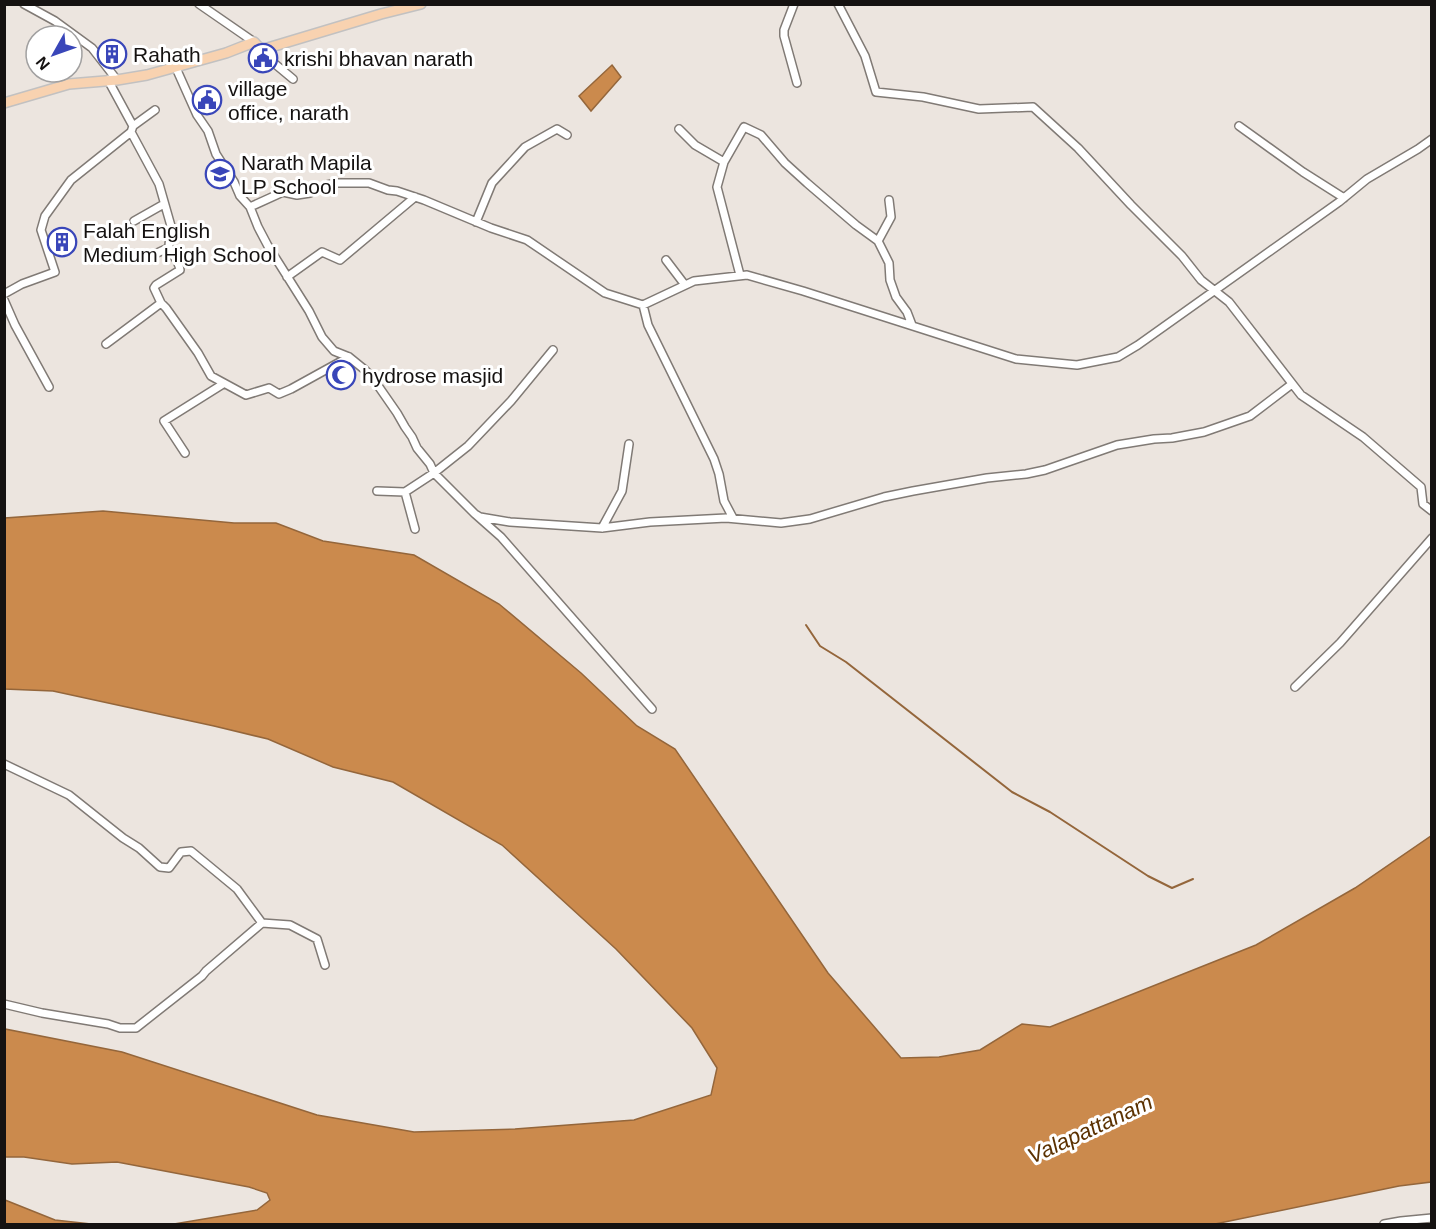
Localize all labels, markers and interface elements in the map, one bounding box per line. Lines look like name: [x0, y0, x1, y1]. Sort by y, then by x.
north arrow: [24, 24, 84, 84]
building icon: Rahath: [96, 38, 128, 70]
public building icon: krishi bhavan narath: [247, 42, 279, 74]
place label: Rahath: [133, 43, 201, 66]
place label: krishi bhavan narath: [284, 47, 473, 70]
text: N: [33, 53, 53, 73]
place label: village office, narath: [228, 77, 349, 124]
public building icon: village office, narath: [191, 84, 223, 116]
place label: Narath Mapila LP School: [241, 151, 372, 198]
school or university icon: Narath Mapila LP School: [204, 158, 236, 190]
place label: Falah English Medium High School: [83, 219, 277, 266]
building icon: Falah English Medium High School: [46, 226, 78, 258]
mosque icon: hydrose masjid: [325, 359, 357, 391]
place label: hydrose masjid: [362, 364, 503, 387]
water label: Valapattanam: [1024, 1089, 1156, 1169]

